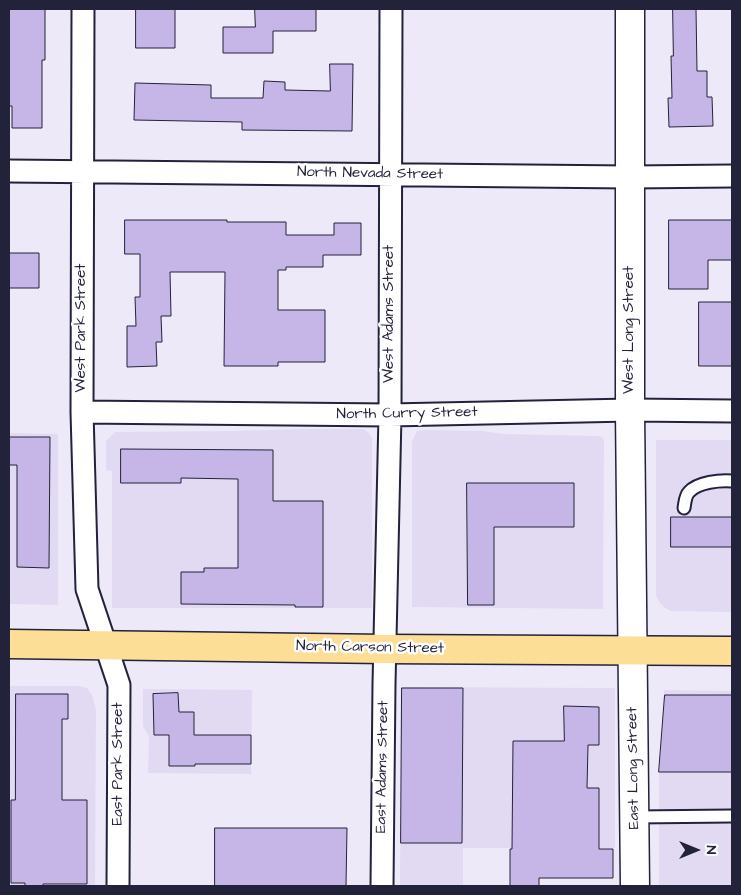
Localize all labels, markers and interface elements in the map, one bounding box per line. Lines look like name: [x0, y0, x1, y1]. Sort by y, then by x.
street label: North Nevada Street: [297, 164, 443, 184]
street label: West Adams Street: [381, 245, 399, 383]
street label: West Park Street: [73, 264, 91, 392]
street label: West Long Street: [621, 266, 639, 394]
street label: North Curry Street: [336, 404, 478, 424]
street label: North Carson Street: [296, 638, 444, 658]
street label: East Adams Street: [373, 701, 393, 833]
street label: East Park Street: [110, 702, 128, 826]
street label: East Long Street: [624, 707, 644, 829]
north arrow: [671, 825, 721, 875]
text: N: [701, 846, 721, 854]

